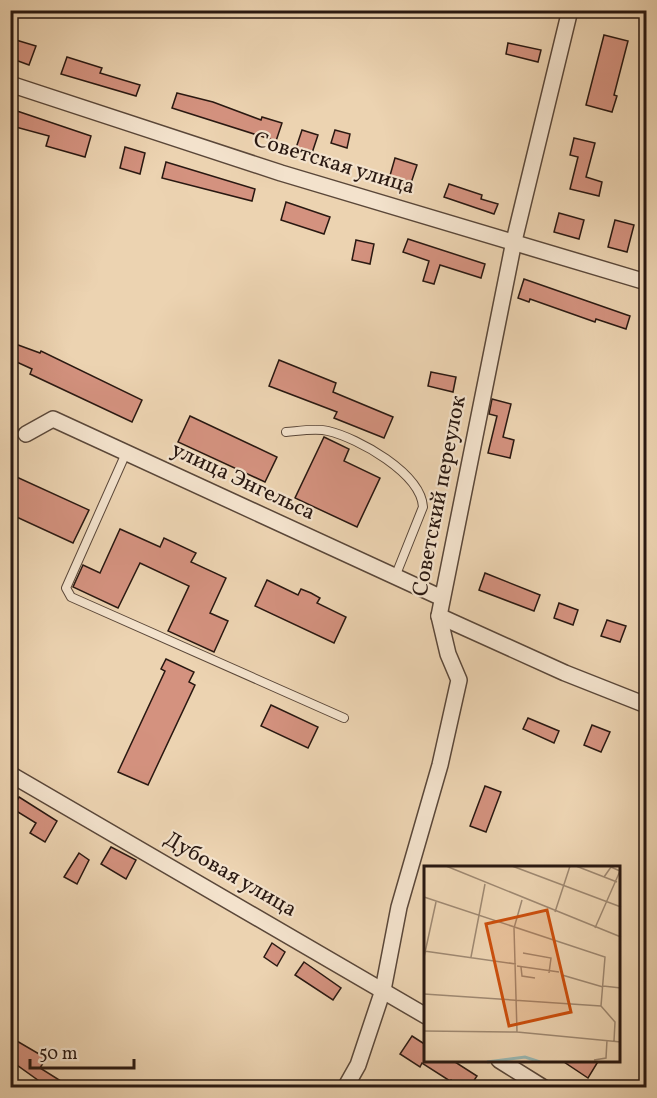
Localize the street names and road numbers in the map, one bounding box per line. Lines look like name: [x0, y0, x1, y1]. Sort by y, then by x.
street label: Советская улица: [249, 125, 419, 203]
street label: Советский переулок: [405, 393, 475, 599]
street label: улица Энгельса: [166, 435, 320, 529]
street label: Дубовая улица: [158, 824, 302, 926]

